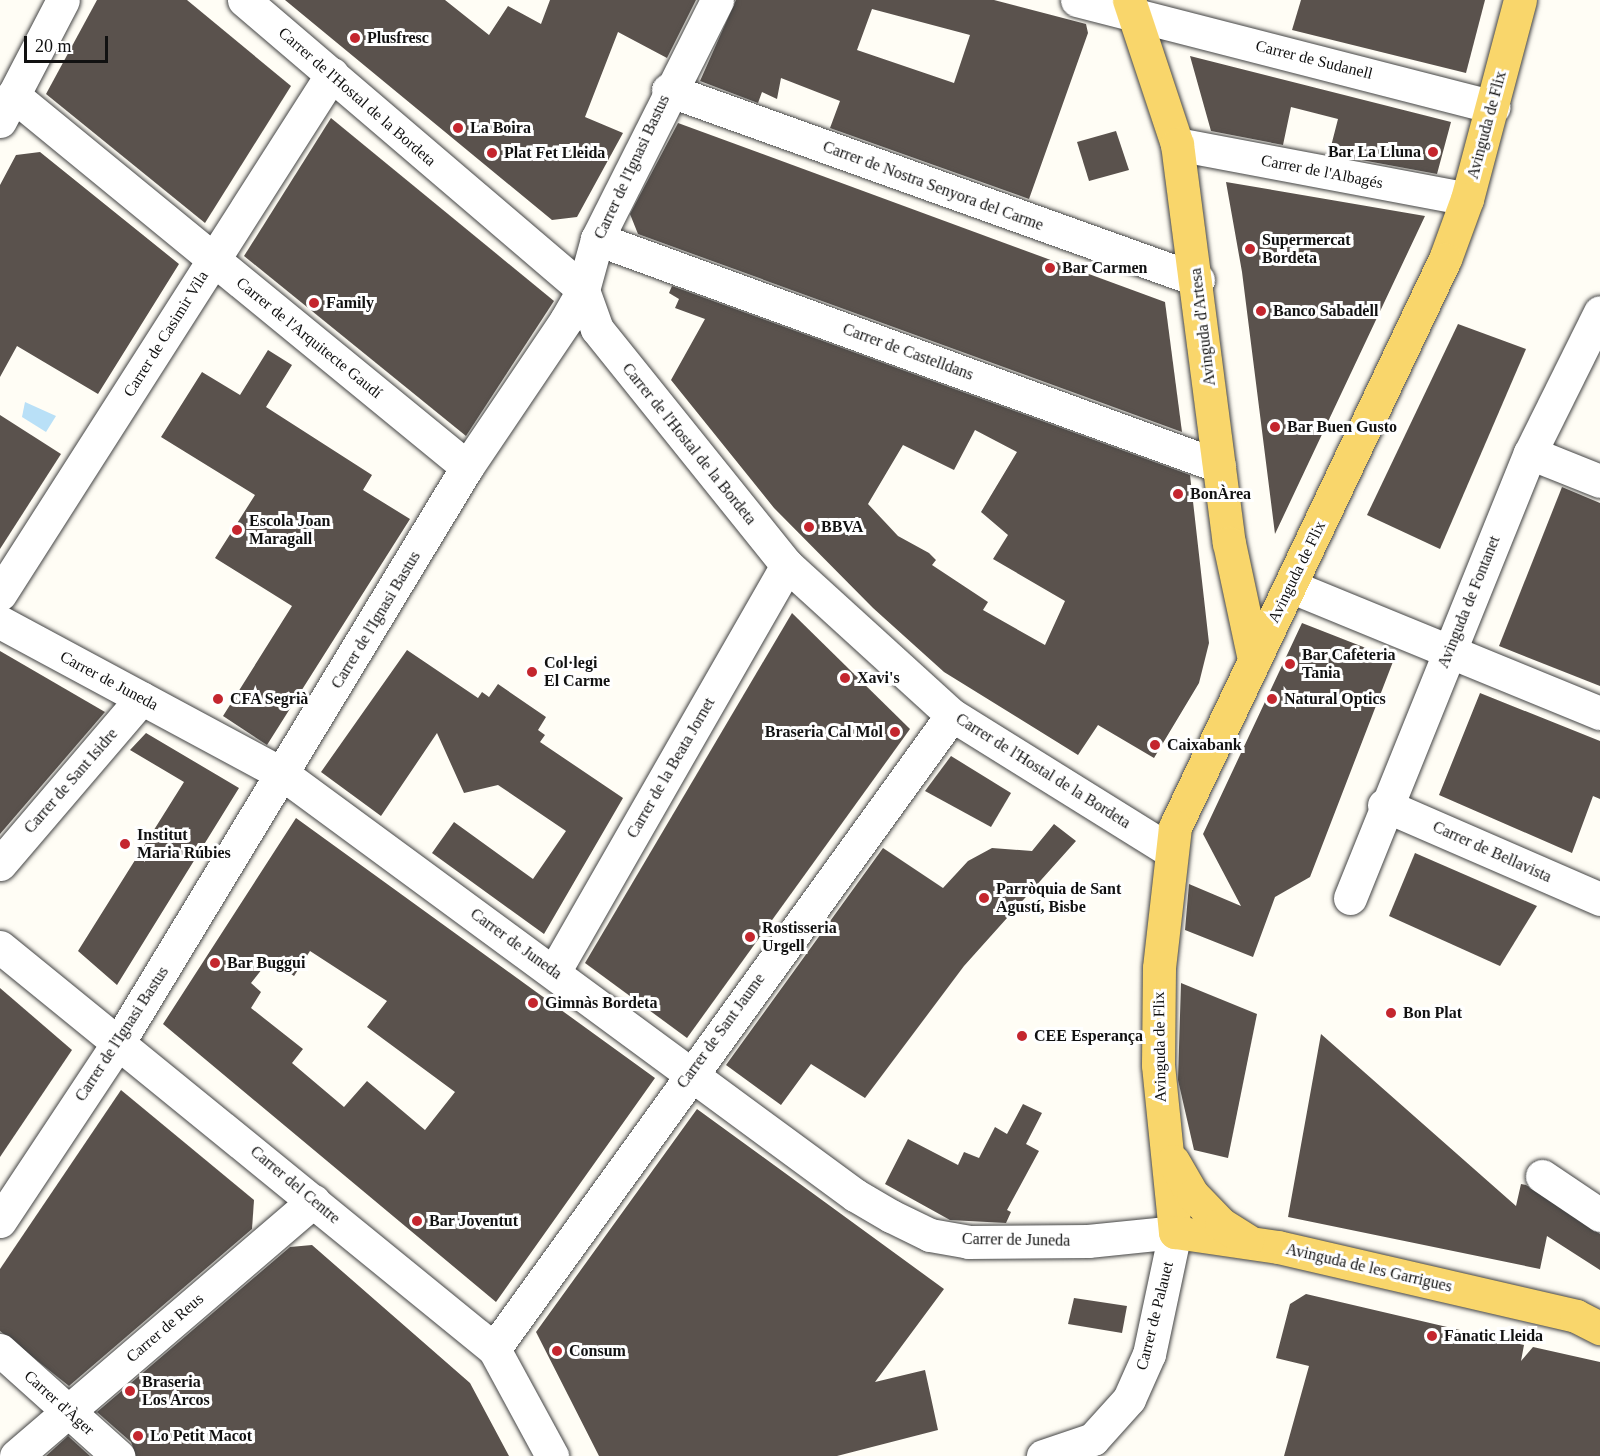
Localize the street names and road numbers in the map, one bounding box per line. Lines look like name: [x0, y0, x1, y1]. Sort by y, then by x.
street label: Carrer de l'Hostal de la Bordeta: [274, 23, 440, 171]
street label: Carrer de Sudanell: [1253, 36, 1375, 84]
street label: Avinguda de Flix: [1463, 69, 1511, 181]
street label: Carrer de l'Ignasi Bastus: [590, 92, 674, 242]
street label: Carrer de Nostra Senyora del Carme: [820, 137, 1046, 235]
street label: Carrer de l'Albagés: [1259, 151, 1385, 193]
street label: Carrer de Casimir Vila: [119, 267, 213, 401]
street label: Avinguda d'Artesa: [1186, 267, 1220, 387]
street label: Carrer de l'Arquitecte Gaudí: [232, 273, 386, 403]
street label: Carrer de Castelldans: [840, 319, 976, 385]
street label: Carrer de l'Hostal de la Bordeta: [618, 359, 760, 529]
street label: Avinguda de Flix: [1264, 518, 1330, 626]
street label: Avinguda de Fontanet: [1434, 533, 1504, 671]
street label: Carrer de l'Ignasi Bastus: [327, 548, 425, 692]
street label: Carrer de Juneda: [57, 647, 161, 715]
street label: Carrer de la Beata Jornet: [623, 694, 719, 842]
street label: Carrer de l'Hostal de la Bordeta: [952, 709, 1134, 833]
street label: Carrer de Sant Isidre: [20, 725, 122, 837]
street label: Carrer de Bellavista: [1430, 817, 1554, 887]
street label: Carrer de Juneda: [467, 904, 565, 984]
street label: Carrer de l'Ignasi Bastus: [71, 963, 173, 1105]
street label: Carrer de Sant Jaume: [673, 970, 769, 1092]
street label: Avinguda de Flix: [1149, 991, 1171, 1103]
street label: Carrer del Centre: [246, 1142, 344, 1228]
street label: Carrer de Juneda: [962, 1229, 1070, 1251]
street label: Avinguda de les Garrigues: [1284, 1240, 1454, 1296]
street label: Carrer de Palauet: [1132, 1260, 1178, 1372]
street label: Carrer de Reus: [122, 1289, 208, 1367]
street label: Carrer d'Àger: [20, 1367, 98, 1439]

